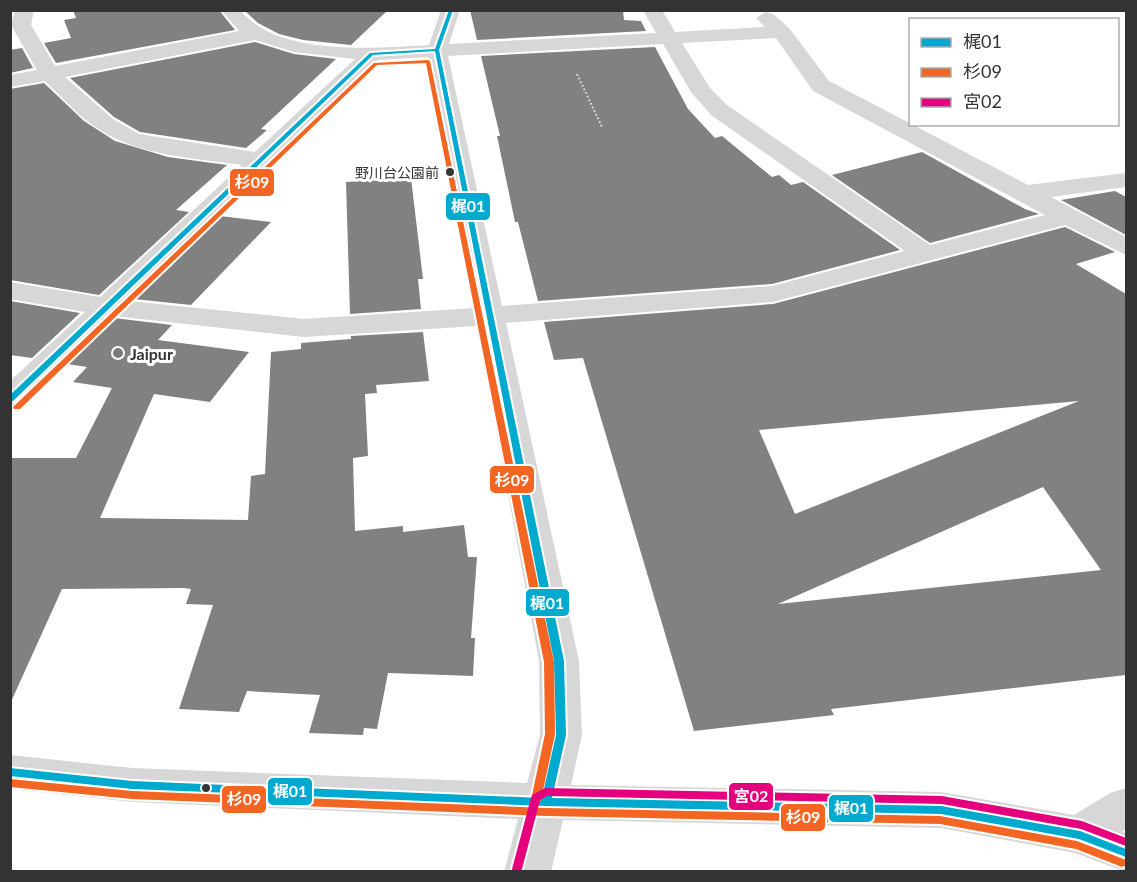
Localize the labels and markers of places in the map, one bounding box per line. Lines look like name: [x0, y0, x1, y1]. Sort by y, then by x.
place label: 野川台公園前: [355, 164, 439, 181]
marker: 野川台公園前: [444, 166, 456, 178]
place label: Jaipur: [130, 344, 173, 363]
marker: Jaipur: [111, 346, 125, 360]
unlabelled marker: [200, 782, 212, 794]

